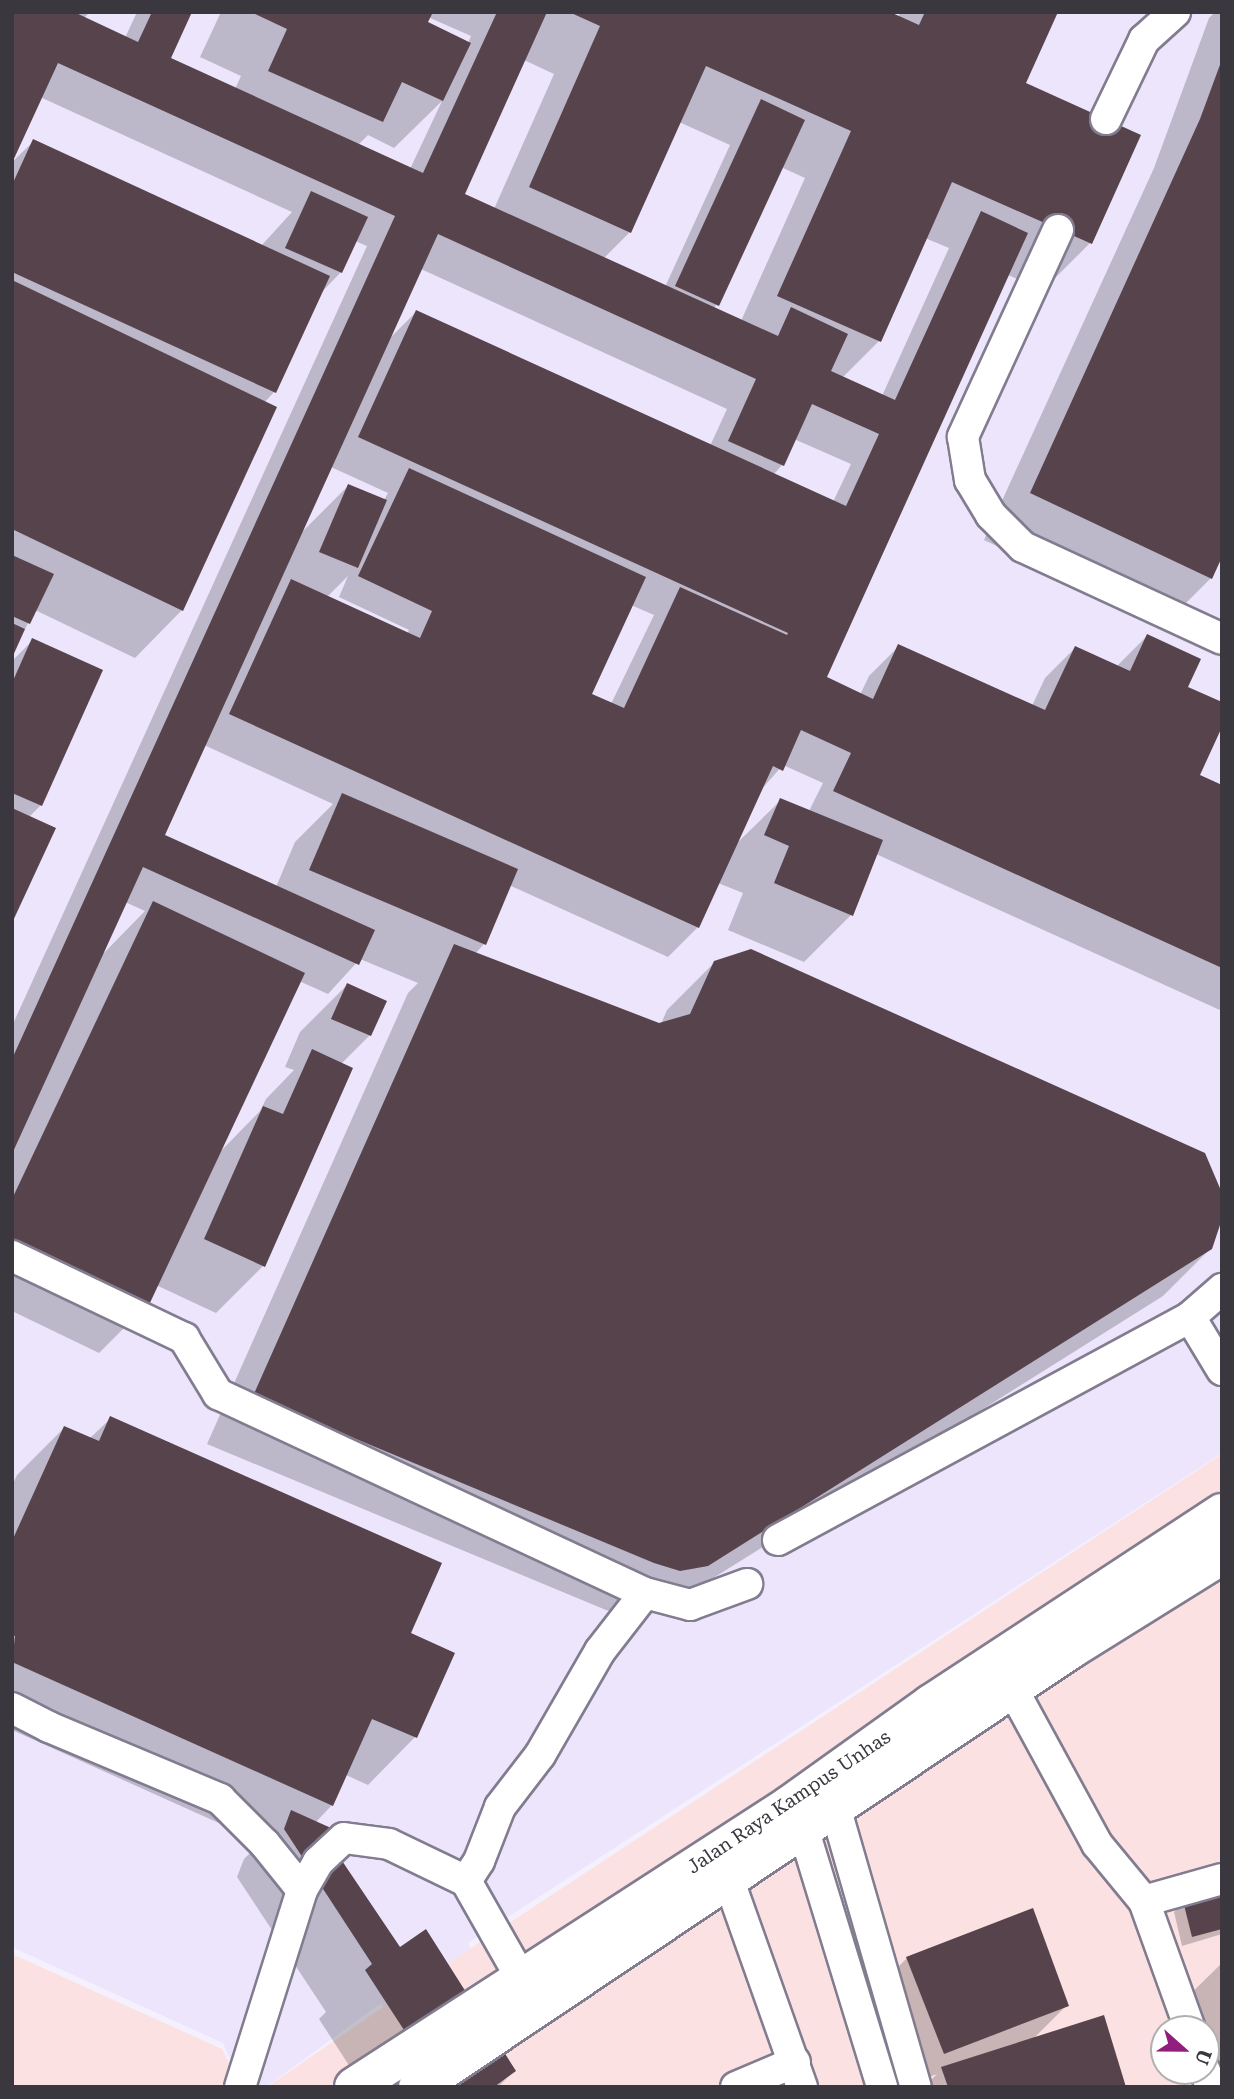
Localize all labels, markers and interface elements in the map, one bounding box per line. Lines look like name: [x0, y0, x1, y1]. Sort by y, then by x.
street label: Jalan Raya Kampus Unhas: [683, 1725, 895, 1879]
north arrow: [1150, 2015, 1220, 2085]
text: U: [1190, 2046, 1217, 2068]

